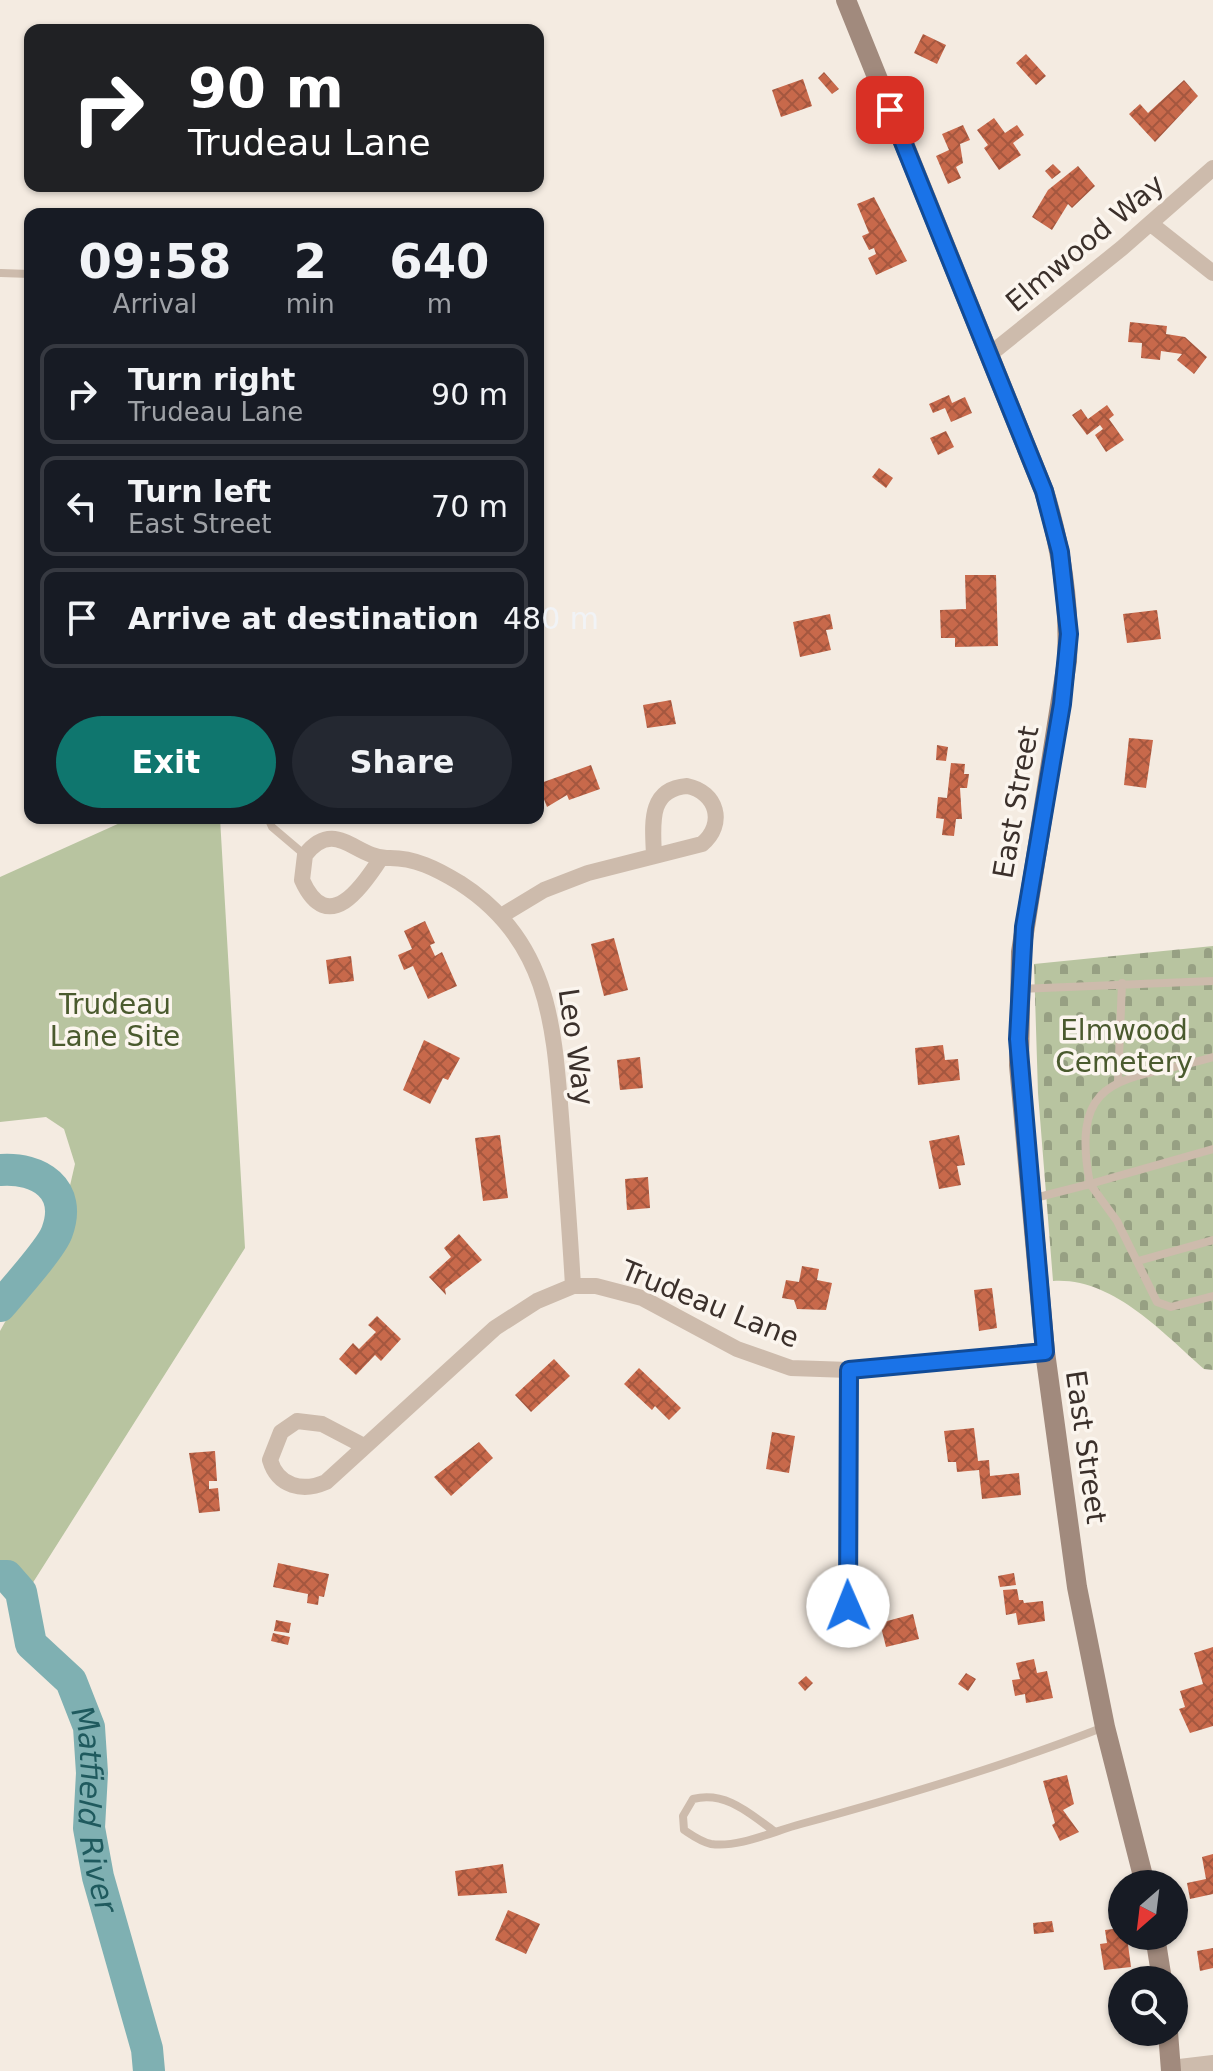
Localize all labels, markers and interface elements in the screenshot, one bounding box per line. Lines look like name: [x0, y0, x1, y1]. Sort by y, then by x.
text: 90 m: [188, 55, 344, 120]
icon: right: [56, 56, 160, 160]
pin: [856, 76, 924, 144]
icon: arrive: [868, 88, 912, 132]
text: Trudeau Lane: [188, 122, 431, 163]
street label: Elmwood Way: [999, 167, 1171, 319]
text: 09:58: [78, 233, 231, 289]
text: 2: [294, 233, 327, 289]
text: 640: [389, 233, 489, 289]
text: Arrival: [113, 289, 197, 319]
text: min: [286, 289, 335, 319]
text: m: [427, 289, 452, 319]
text: Turn right: [128, 362, 295, 397]
icon: right: [60, 372, 104, 416]
text: 90 m: [431, 377, 508, 412]
text: Trudeau Lane: [128, 397, 303, 427]
text: Turn left: [128, 474, 271, 509]
icon: left: [60, 484, 104, 528]
text: 70 m: [431, 489, 508, 524]
text: East Street: [128, 509, 271, 539]
icon: arrive: [60, 596, 104, 640]
text: Arrive at destination: [128, 601, 479, 636]
text: 480 m: [503, 601, 599, 636]
button: Exit: [56, 716, 276, 808]
button: Share: [292, 716, 512, 808]
street label: East Street: [986, 723, 1046, 881]
street label: Leo Way: [551, 986, 601, 1108]
park label: Trudeau Lane Site: [50, 988, 180, 1053]
park label: Elmwood Cemetery: [1055, 1014, 1193, 1079]
street label: Trudeau Lane: [615, 1253, 804, 1355]
street label: East Street: [1059, 1368, 1113, 1526]
position arrow: [806, 1564, 890, 1648]
water label: Matfield River: [65, 1701, 125, 1918]
north arrow: [1108, 1870, 1188, 1950]
map controls: [1108, 1870, 1188, 2046]
button: search: [1108, 1966, 1188, 2046]

